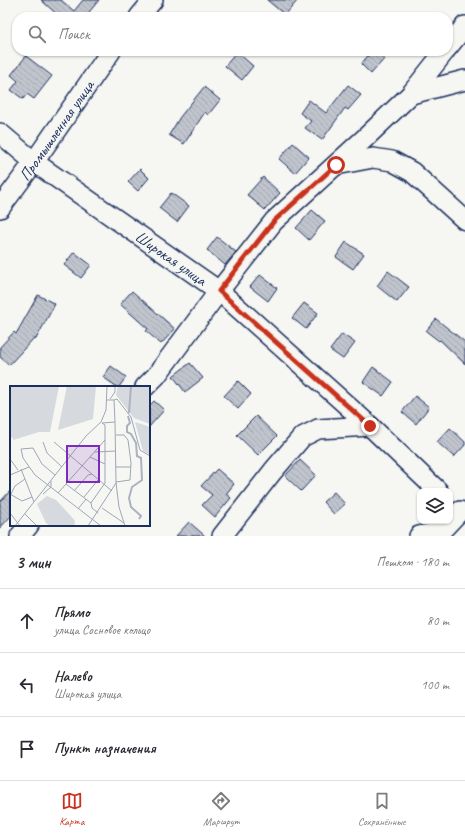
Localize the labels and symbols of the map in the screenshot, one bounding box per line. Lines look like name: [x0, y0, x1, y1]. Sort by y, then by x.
street label: Промышленная улица: [15, 75, 100, 185]
route start: [327, 156, 345, 174]
street label: Широкая улица: [131, 227, 211, 291]
inset map: [10, 386, 150, 526]
route end: [361, 417, 379, 435]

